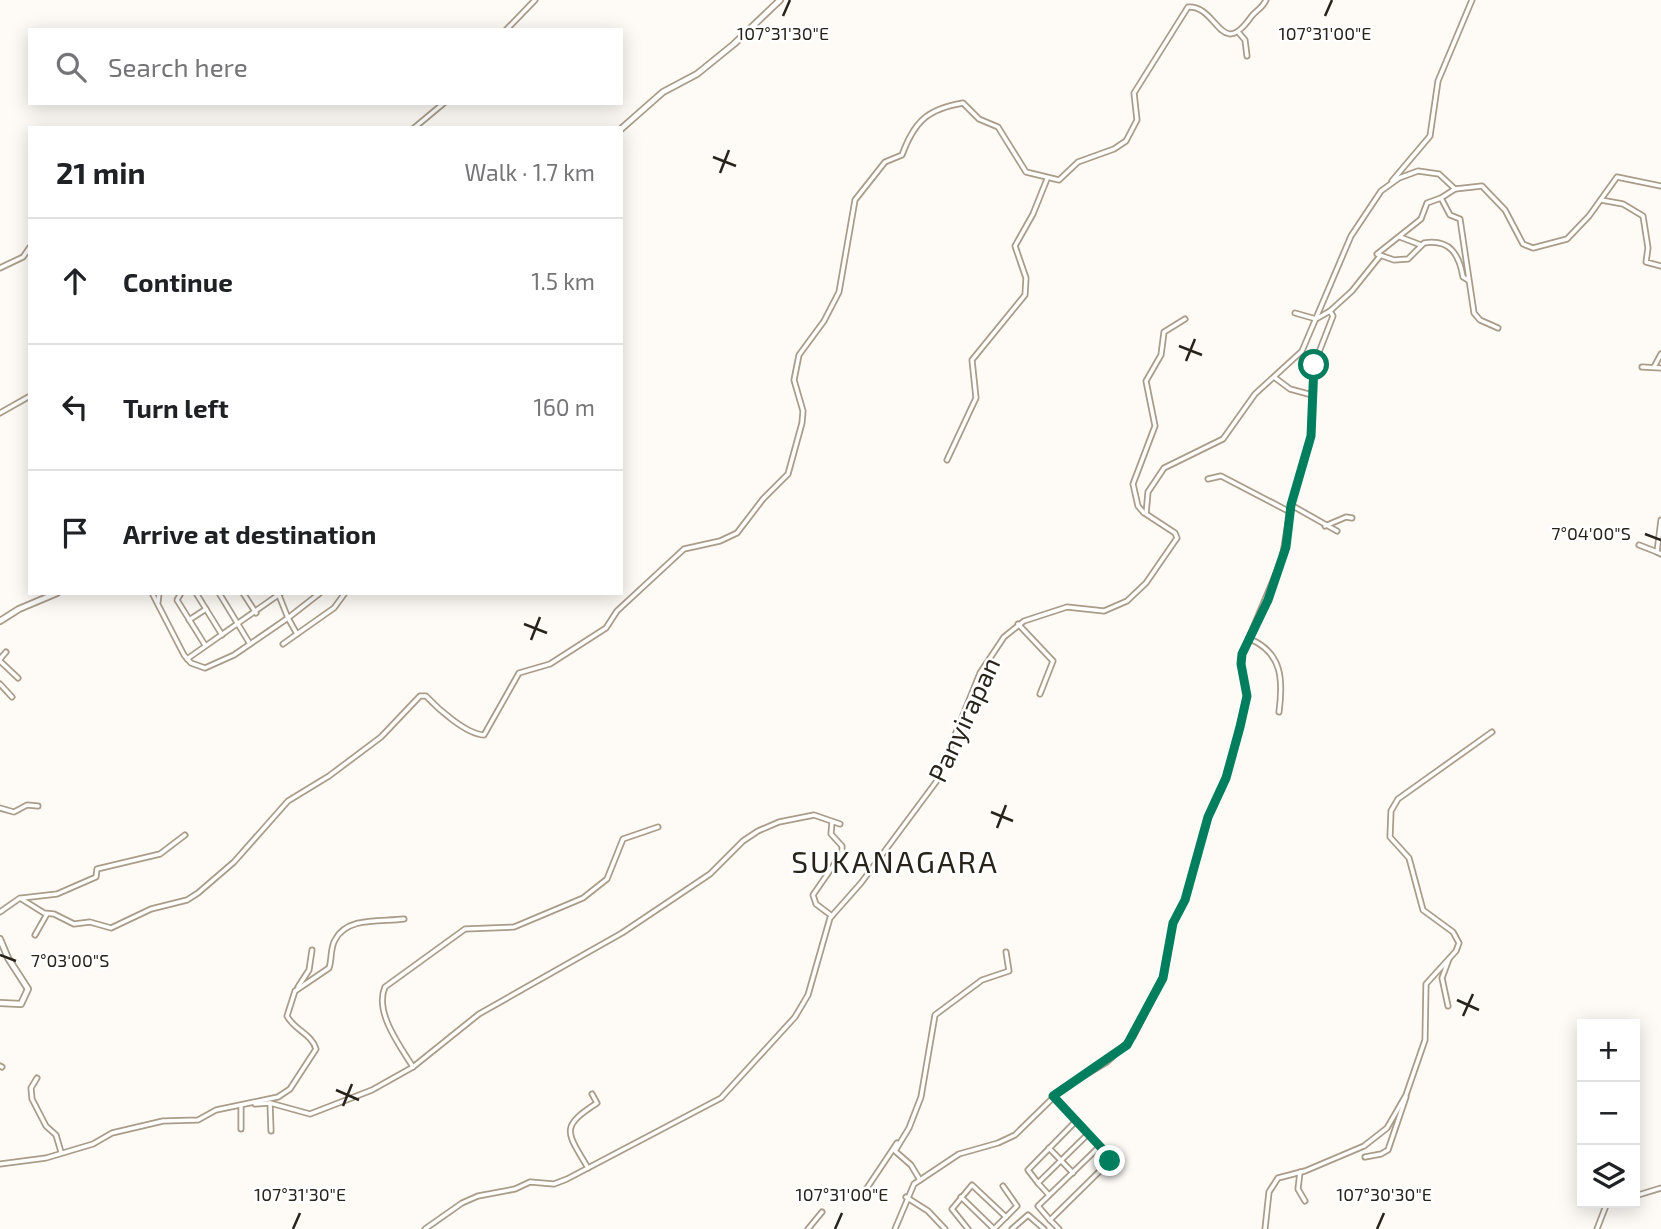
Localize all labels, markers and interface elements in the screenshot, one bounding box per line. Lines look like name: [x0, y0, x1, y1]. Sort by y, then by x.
text: 107°31'30"E: [737, 22, 829, 44]
text: 107°31'00"E: [1279, 22, 1371, 44]
search box: [28, 28, 623, 105]
icon: search: [52, 48, 90, 86]
text: Search here: [108, 51, 248, 82]
text: 21 min: [56, 154, 146, 190]
text: Walk · 1.7 km: [464, 158, 595, 186]
icon: ahead: [56, 262, 94, 300]
text: Continue: [123, 266, 233, 297]
text: 1.5 km: [531, 267, 595, 295]
route start: [1298, 349, 1329, 380]
icon: left: [56, 388, 94, 426]
text: Turn left: [123, 392, 229, 423]
text: 160 m: [534, 393, 595, 421]
icon: arrive: [56, 514, 94, 552]
text: Arrive at destination: [123, 518, 376, 549]
text: 7°04'00"S: [1551, 522, 1631, 544]
street label: Panyirapan: [921, 652, 1005, 786]
district label: SUKANAGARA: [791, 843, 999, 879]
text: 7°03'00"S: [31, 949, 109, 971]
map controls: [1577, 1019, 1640, 1208]
button: +: [1577, 1019, 1640, 1082]
button: −: [1577, 1082, 1640, 1145]
route end: [1094, 1145, 1125, 1176]
button: layers: [1577, 1145, 1640, 1208]
text: 107°31'30"E: [254, 1183, 346, 1205]
text: 107°31'00"E: [796, 1183, 888, 1205]
text: 107°30'30"E: [1336, 1183, 1432, 1205]

